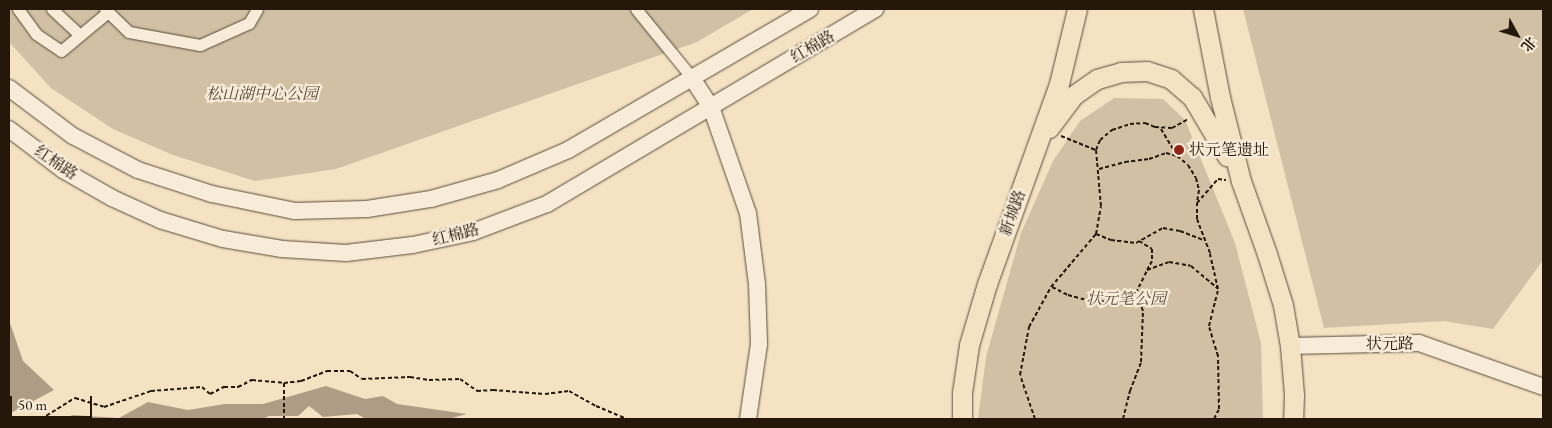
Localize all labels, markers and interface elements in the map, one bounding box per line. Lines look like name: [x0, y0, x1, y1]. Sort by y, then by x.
north arrow: [1492, 10, 1542, 60]
street label: 红棉路: [787, 27, 839, 67]
text: 北: [1517, 33, 1540, 56]
park label: 松山湖中心公园: [206, 84, 318, 104]
place label: 状元笔遗址: [1189, 140, 1269, 160]
street label: 红棉路: [31, 142, 81, 184]
marker: 状元笔遗址: [1173, 144, 1185, 156]
street label: 新城路: [996, 187, 1030, 239]
street label: 红棉路: [430, 220, 482, 250]
park label: 状元笔公园: [1086, 289, 1166, 309]
street label: 状元路: [1366, 334, 1414, 354]
scale bar: [12, 386, 95, 418]
text: 50 m: [18, 395, 47, 414]

